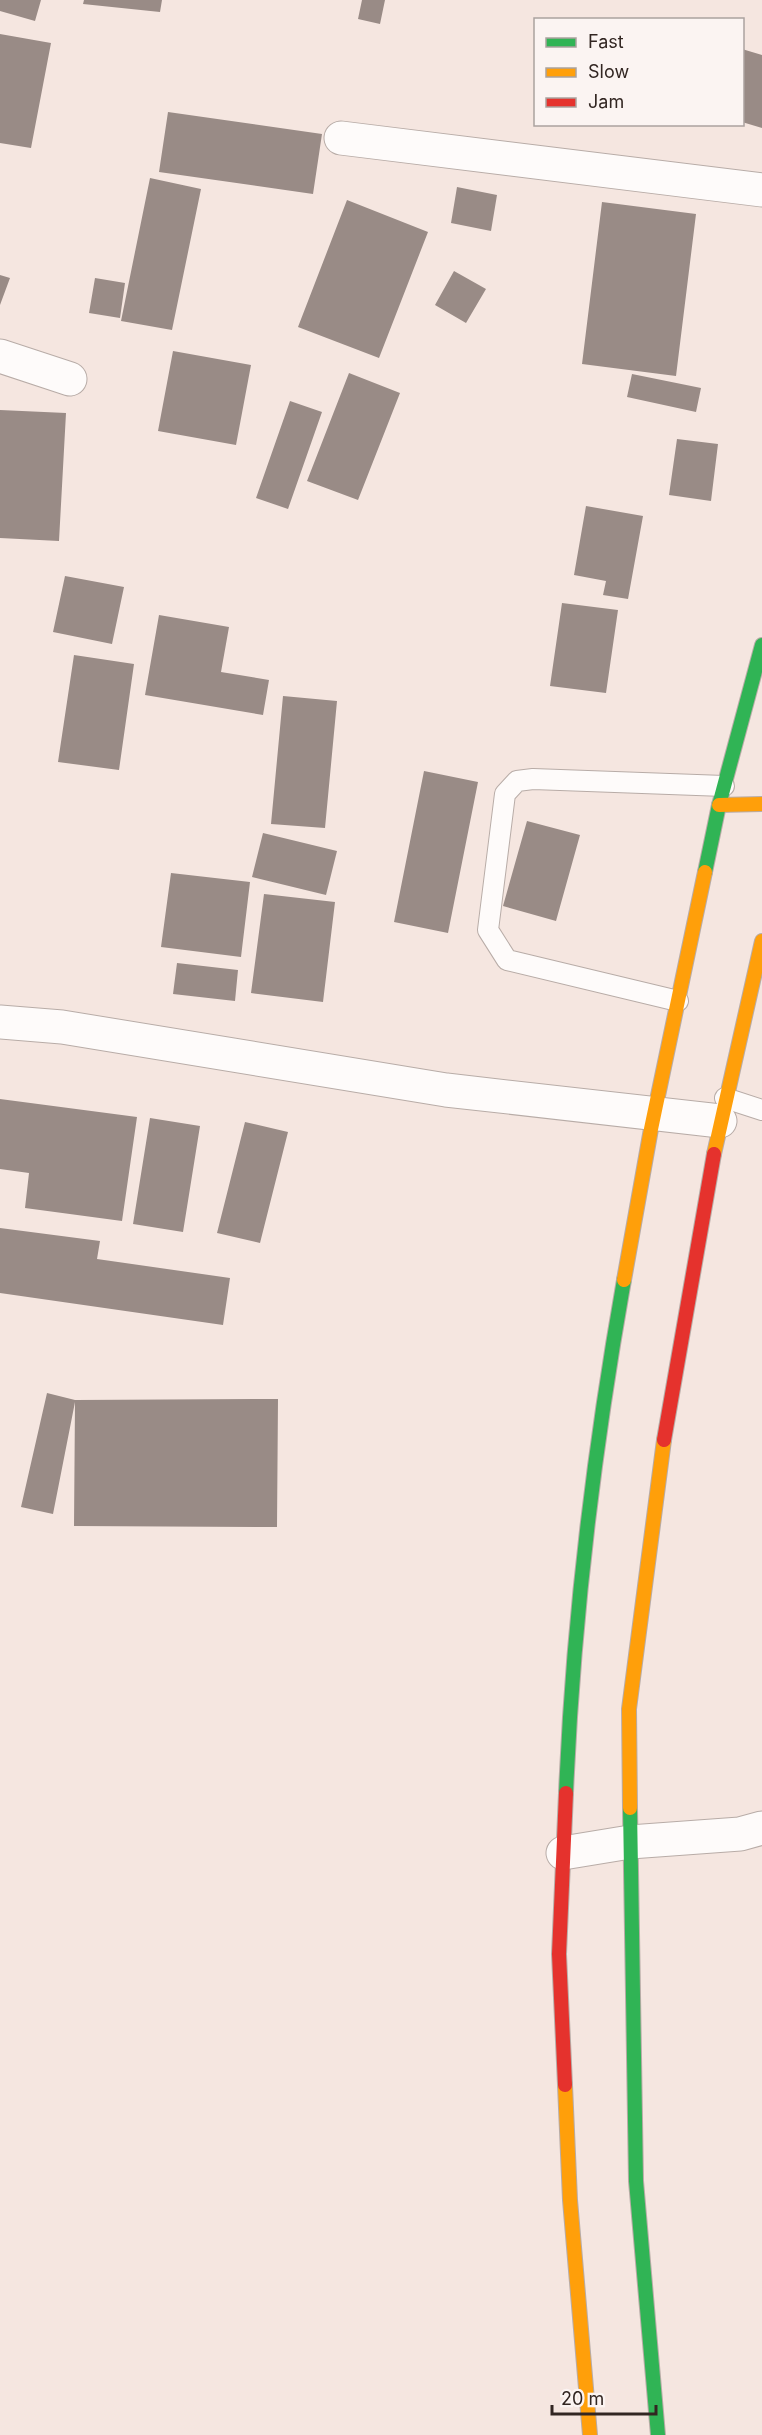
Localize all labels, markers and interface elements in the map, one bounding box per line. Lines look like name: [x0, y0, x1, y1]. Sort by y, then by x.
legend: [534, 18, 744, 126]
text: Fast: [588, 31, 624, 52]
text: Slow: [588, 61, 629, 82]
text: Jam: [588, 91, 624, 112]
scale bar: [552, 2378, 656, 2416]
text: 20 m: [561, 2388, 604, 2409]

